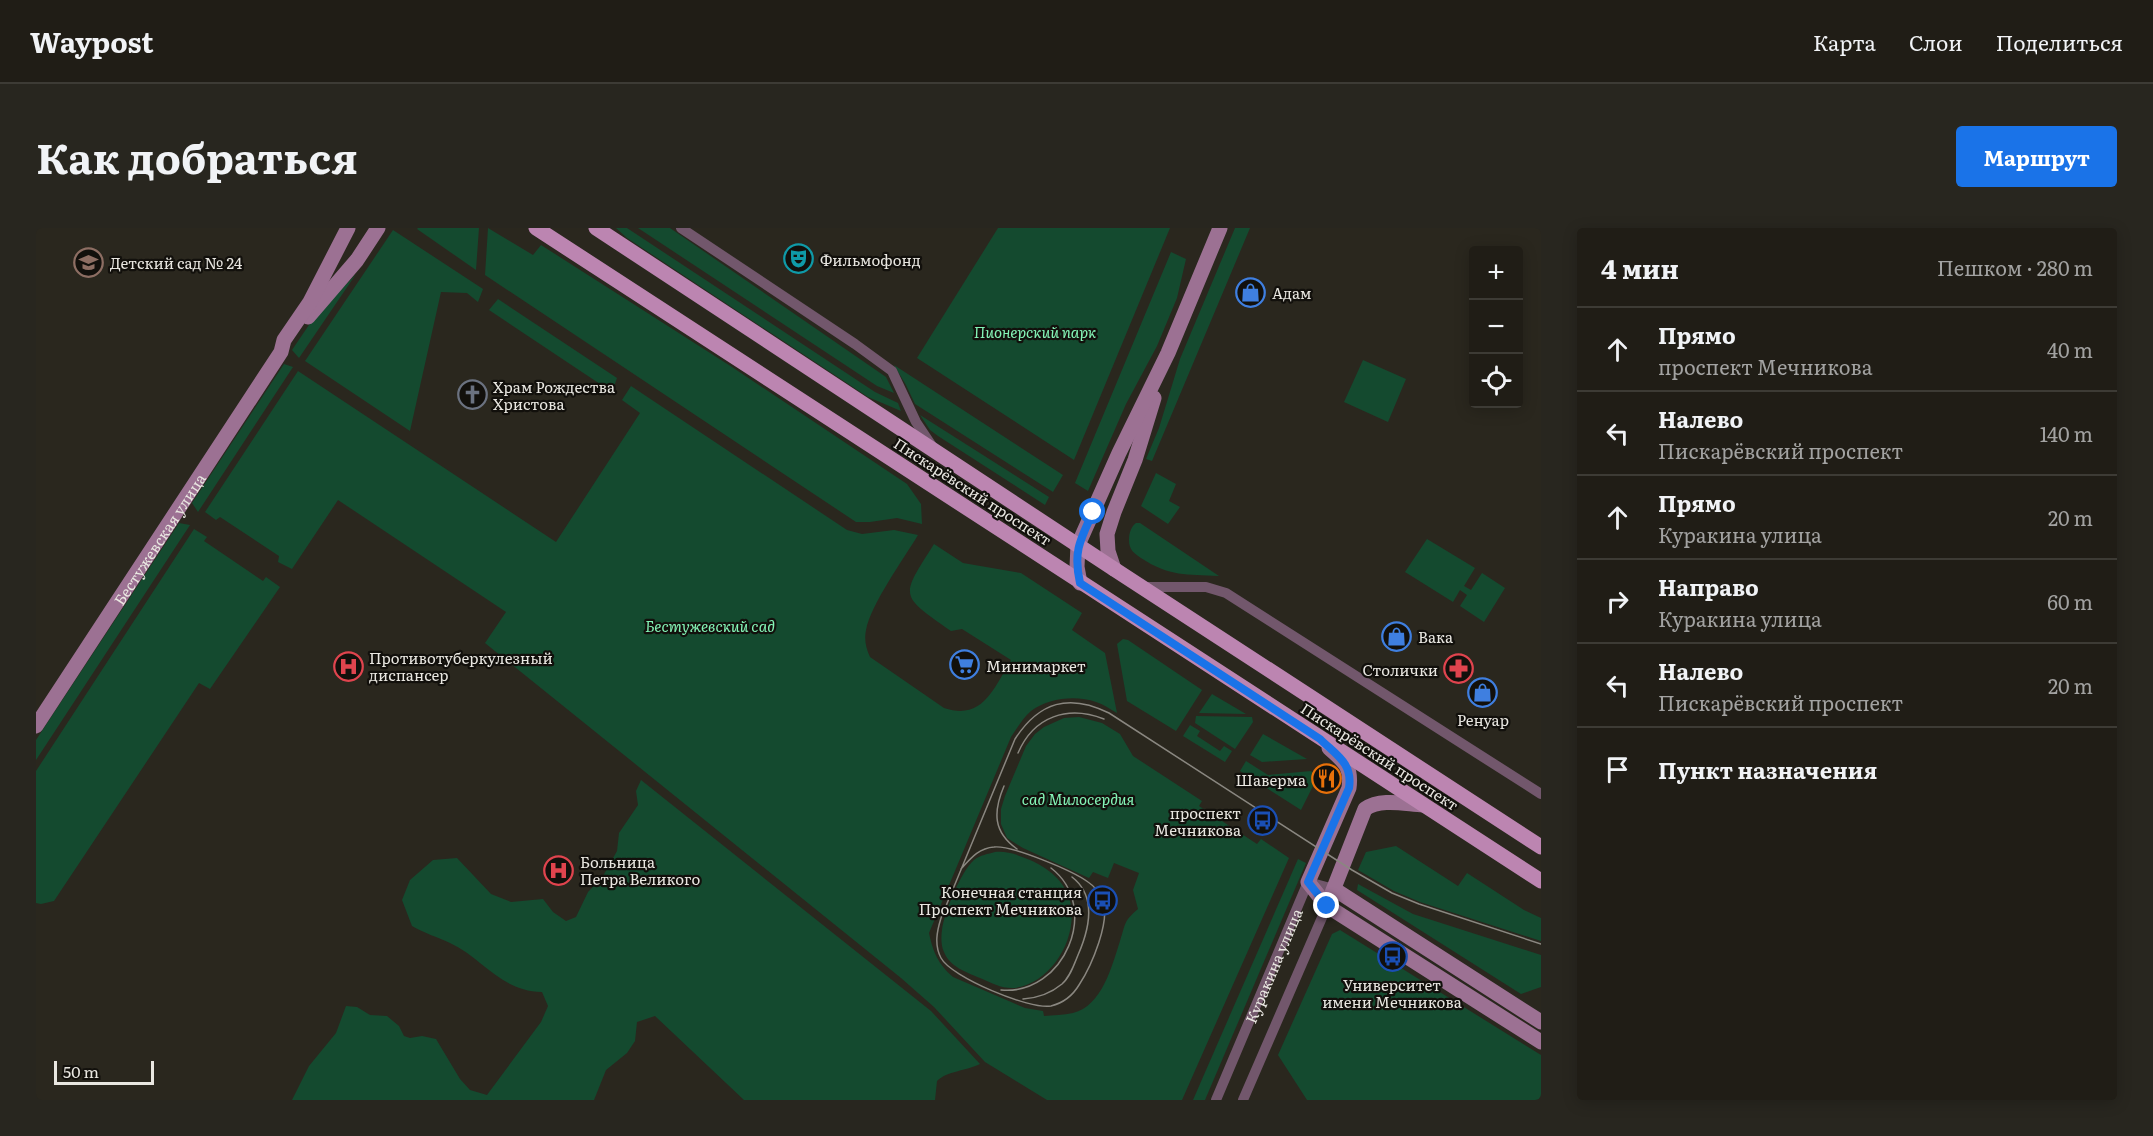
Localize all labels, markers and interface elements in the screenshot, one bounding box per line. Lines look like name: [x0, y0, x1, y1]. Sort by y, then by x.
text: Waypost: [30, 20, 154, 62]
text: Карта: [1813, 26, 1876, 57]
text: Слои: [1909, 26, 1963, 57]
text: Поделиться: [1996, 26, 2123, 57]
text: Как добраться: [36, 125, 358, 187]
button: Маршрут: [1956, 126, 2117, 187]
theatre icon: Фильмофонд: [783, 243, 815, 275]
school or university icon: Детский сад № 24: [73, 246, 105, 278]
map controls: [1469, 246, 1523, 408]
button: +: [1469, 246, 1523, 300]
place label: Фильмофонд: [820, 248, 921, 271]
text: 4 мин: [1601, 248, 1679, 287]
place label: Детский сад № 24: [110, 251, 242, 274]
text: Пешком · 280 m: [1937, 252, 2093, 282]
shop icon: Адам: [1235, 276, 1267, 308]
place label: Адам: [1272, 281, 1312, 304]
button: −: [1469, 300, 1523, 354]
text: Прямо: [1658, 318, 1736, 351]
park label: Пионерский парк: [974, 320, 1096, 343]
icon: ahead: [1601, 333, 1634, 366]
text: 40 m: [2047, 334, 2093, 364]
text: проспект Мечникова: [1658, 351, 1873, 381]
button: locate: [1469, 354, 1523, 408]
place label: Храм Рождества Христова: [493, 375, 616, 415]
church icon: Храм Рождества Христова: [456, 379, 488, 411]
text: Налево: [1658, 402, 1743, 435]
icon: left: [1601, 417, 1634, 450]
text: 140 m: [2040, 418, 2093, 448]
street label: Пискарёвский проспект: [890, 431, 1057, 551]
text: Пискарёвский проспект: [1658, 435, 1903, 465]
street label: Бестужевская улица: [107, 467, 211, 609]
text: Прямо: [1658, 486, 1736, 519]
route start: [1079, 498, 1105, 524]
icon: ahead: [1601, 501, 1634, 534]
text: 20 m: [2048, 502, 2093, 532]
text: Куракина улица: [1658, 519, 1822, 549]
text: Направо: [1658, 570, 1759, 603]
icon: right: [1601, 585, 1634, 618]
text: 60 m: [2047, 586, 2093, 616]
text: Куракина улица: [1658, 603, 1822, 633]
park label: Бестужевский сад: [645, 614, 775, 637]
shop icon: Вака: [1381, 620, 1413, 652]
place label: Вака: [1418, 625, 1454, 648]
place label: Противотуберкулезный диспансер: [369, 646, 553, 686]
supermarket icon: Минимаркет: [949, 649, 981, 681]
hospital icon: Противотуберкулезный диспансер: [332, 650, 364, 682]
pharmacy icon: Столички: [1443, 653, 1475, 685]
place label: Минимаркет: [986, 654, 1086, 677]
text: Налево: [1658, 654, 1743, 687]
place label: Столички: [1362, 658, 1438, 681]
icon: left: [1601, 669, 1634, 702]
text: 20 m: [2048, 670, 2093, 700]
shop icon: Ренуар: [1467, 676, 1499, 708]
text: Пискарёвский проспект: [1658, 687, 1903, 717]
street label: Пискарёвский проспект: [1297, 696, 1464, 816]
place label: Ренуар: [1457, 708, 1509, 731]
icon: arrive: [1601, 753, 1634, 786]
text: Пункт назначения: [1658, 753, 1877, 786]
restaurant icon: Шаверма: [1311, 763, 1343, 795]
place label: Шаверма: [1236, 768, 1307, 791]
park label: сад Милосердия: [1022, 787, 1135, 810]
place label: проспект Мечникова: [1154, 801, 1242, 841]
bus stop icon: проспект Мечникова: [1246, 805, 1278, 837]
place label: Больница Петра Великого: [580, 850, 700, 890]
hospital icon: Больница Петра Великого: [543, 854, 575, 886]
place label: Конечная станция Проспект Мечникова: [919, 880, 1083, 920]
bus stop icon: Конечная станция Проспект Мечникова: [1087, 884, 1119, 916]
route end: [1313, 892, 1339, 918]
street label: Куракина улица: [1238, 904, 1308, 1027]
bus stop icon: Университет имени Мечникова: [1376, 941, 1408, 973]
place label: Университет имени Мечникова: [1322, 973, 1463, 1013]
scale bar: [54, 1058, 154, 1086]
text: 50 m: [63, 1059, 99, 1083]

